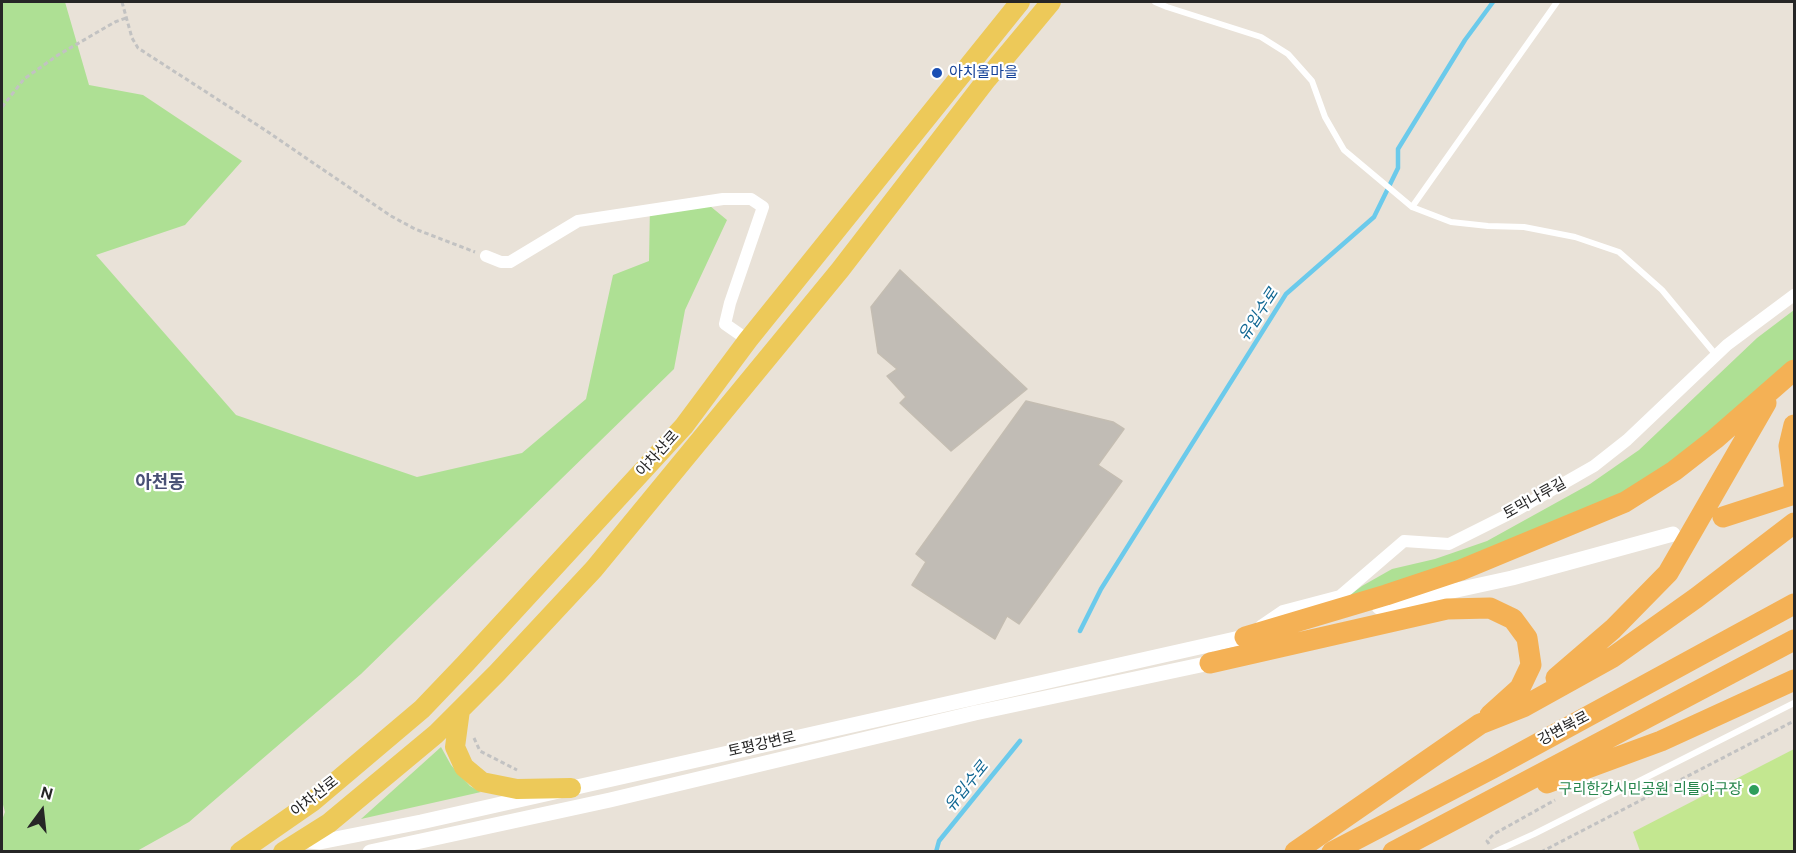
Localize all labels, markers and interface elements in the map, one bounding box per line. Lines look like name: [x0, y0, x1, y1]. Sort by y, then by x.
place label: 아치울마을: [949, 64, 1018, 82]
marker: 아치울마을: [930, 66, 944, 80]
water label: 유입수로: [1235, 285, 1283, 345]
street label: 아차산로: [633, 427, 683, 481]
district label: 아천동: [135, 472, 185, 494]
street label: 토막나루길: [1500, 474, 1570, 524]
street label: 강변북로: [1535, 708, 1593, 750]
street label: 토평강변로: [726, 728, 798, 762]
water label: 유입수로: [941, 758, 993, 816]
street label: 아차산로: [288, 773, 342, 821]
north arrow: [12, 781, 72, 841]
text: N: [38, 781, 55, 805]
place label: 구리한강시민공원 리틀야구장: [1559, 781, 1742, 799]
marker: 구리한강시민공원 리틀야구장: [1747, 783, 1761, 797]

